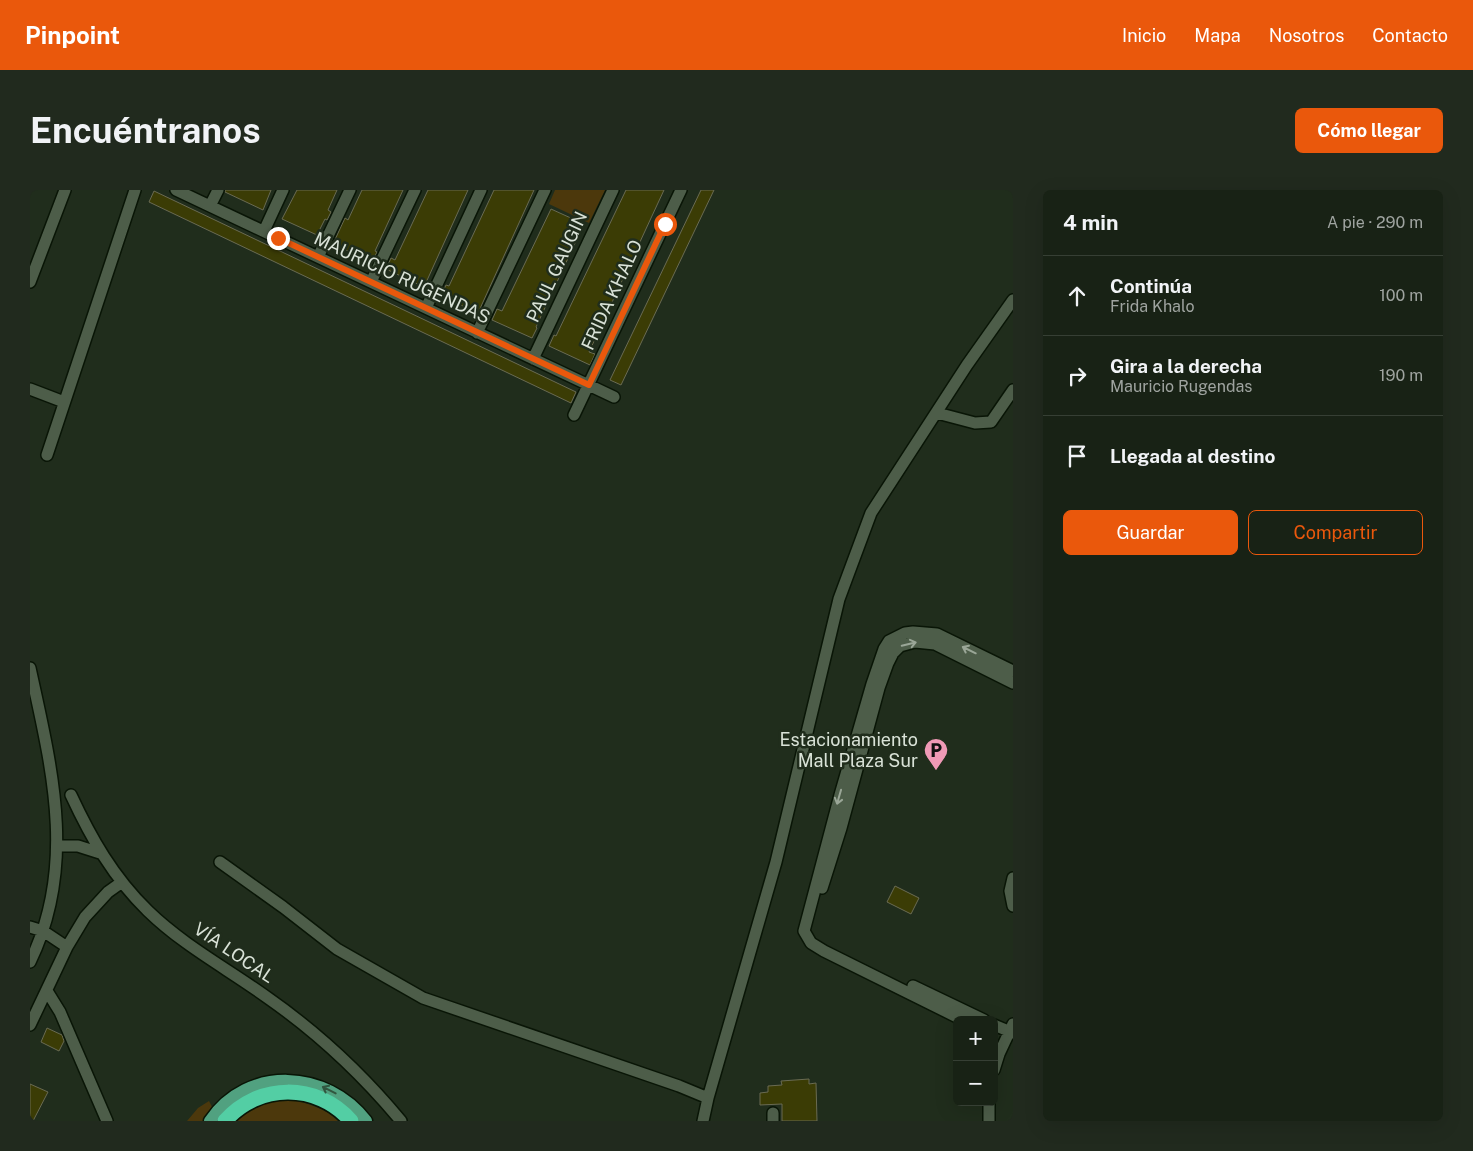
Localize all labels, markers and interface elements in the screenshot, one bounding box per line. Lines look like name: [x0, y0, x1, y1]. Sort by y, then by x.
text: Pinpoint: [25, 21, 120, 49]
text: Inicio: [1122, 25, 1166, 46]
text: Mapa: [1194, 25, 1241, 46]
text: Nosotros: [1269, 25, 1344, 46]
text: Contacto: [1372, 25, 1448, 46]
button: Cómo llegar: [1295, 108, 1443, 153]
text: Encuéntranos: [30, 110, 261, 151]
street label: PAUL GAUGIN: [522, 208, 591, 326]
text: 4 min: [1063, 210, 1118, 235]
route start: [654, 213, 677, 236]
text: A pie · 290 m: [1327, 213, 1423, 232]
route end: [267, 227, 290, 250]
street label: MAURICIO RUGENDAS: [311, 227, 494, 328]
street label: FRIDA KHALO: [577, 236, 646, 353]
text: Continúa: [1110, 275, 1192, 297]
icon: ahead: [1063, 282, 1091, 310]
text: 100 m: [1379, 286, 1423, 305]
text: Frida Khalo: [1110, 297, 1194, 316]
text: Gira a la derecha: [1110, 355, 1262, 377]
icon: right: [1063, 362, 1091, 390]
text: 190 m: [1379, 366, 1423, 385]
text: Mauricio Rugendas: [1110, 377, 1252, 396]
icon: arrive: [1063, 442, 1091, 470]
text: Llegada al destino: [1110, 445, 1275, 467]
button: Guardar: [1063, 510, 1238, 555]
button: Compartir: [1248, 510, 1423, 555]
one-way arrow: [900, 639, 916, 648]
one-way arrow: [962, 644, 977, 654]
place label: Estacionamiento Mall Plaza Sur: [779, 729, 918, 771]
parking icon: Estacionamiento Mall Plaza Sur: [923, 737, 949, 771]
one-way arrow: [834, 789, 844, 805]
street label: VÍA LOCAL: [190, 917, 279, 987]
map controls: [953, 1016, 998, 1106]
button: +: [953, 1016, 998, 1061]
button: −: [953, 1061, 998, 1106]
one-way arrow: [322, 1085, 337, 1094]

